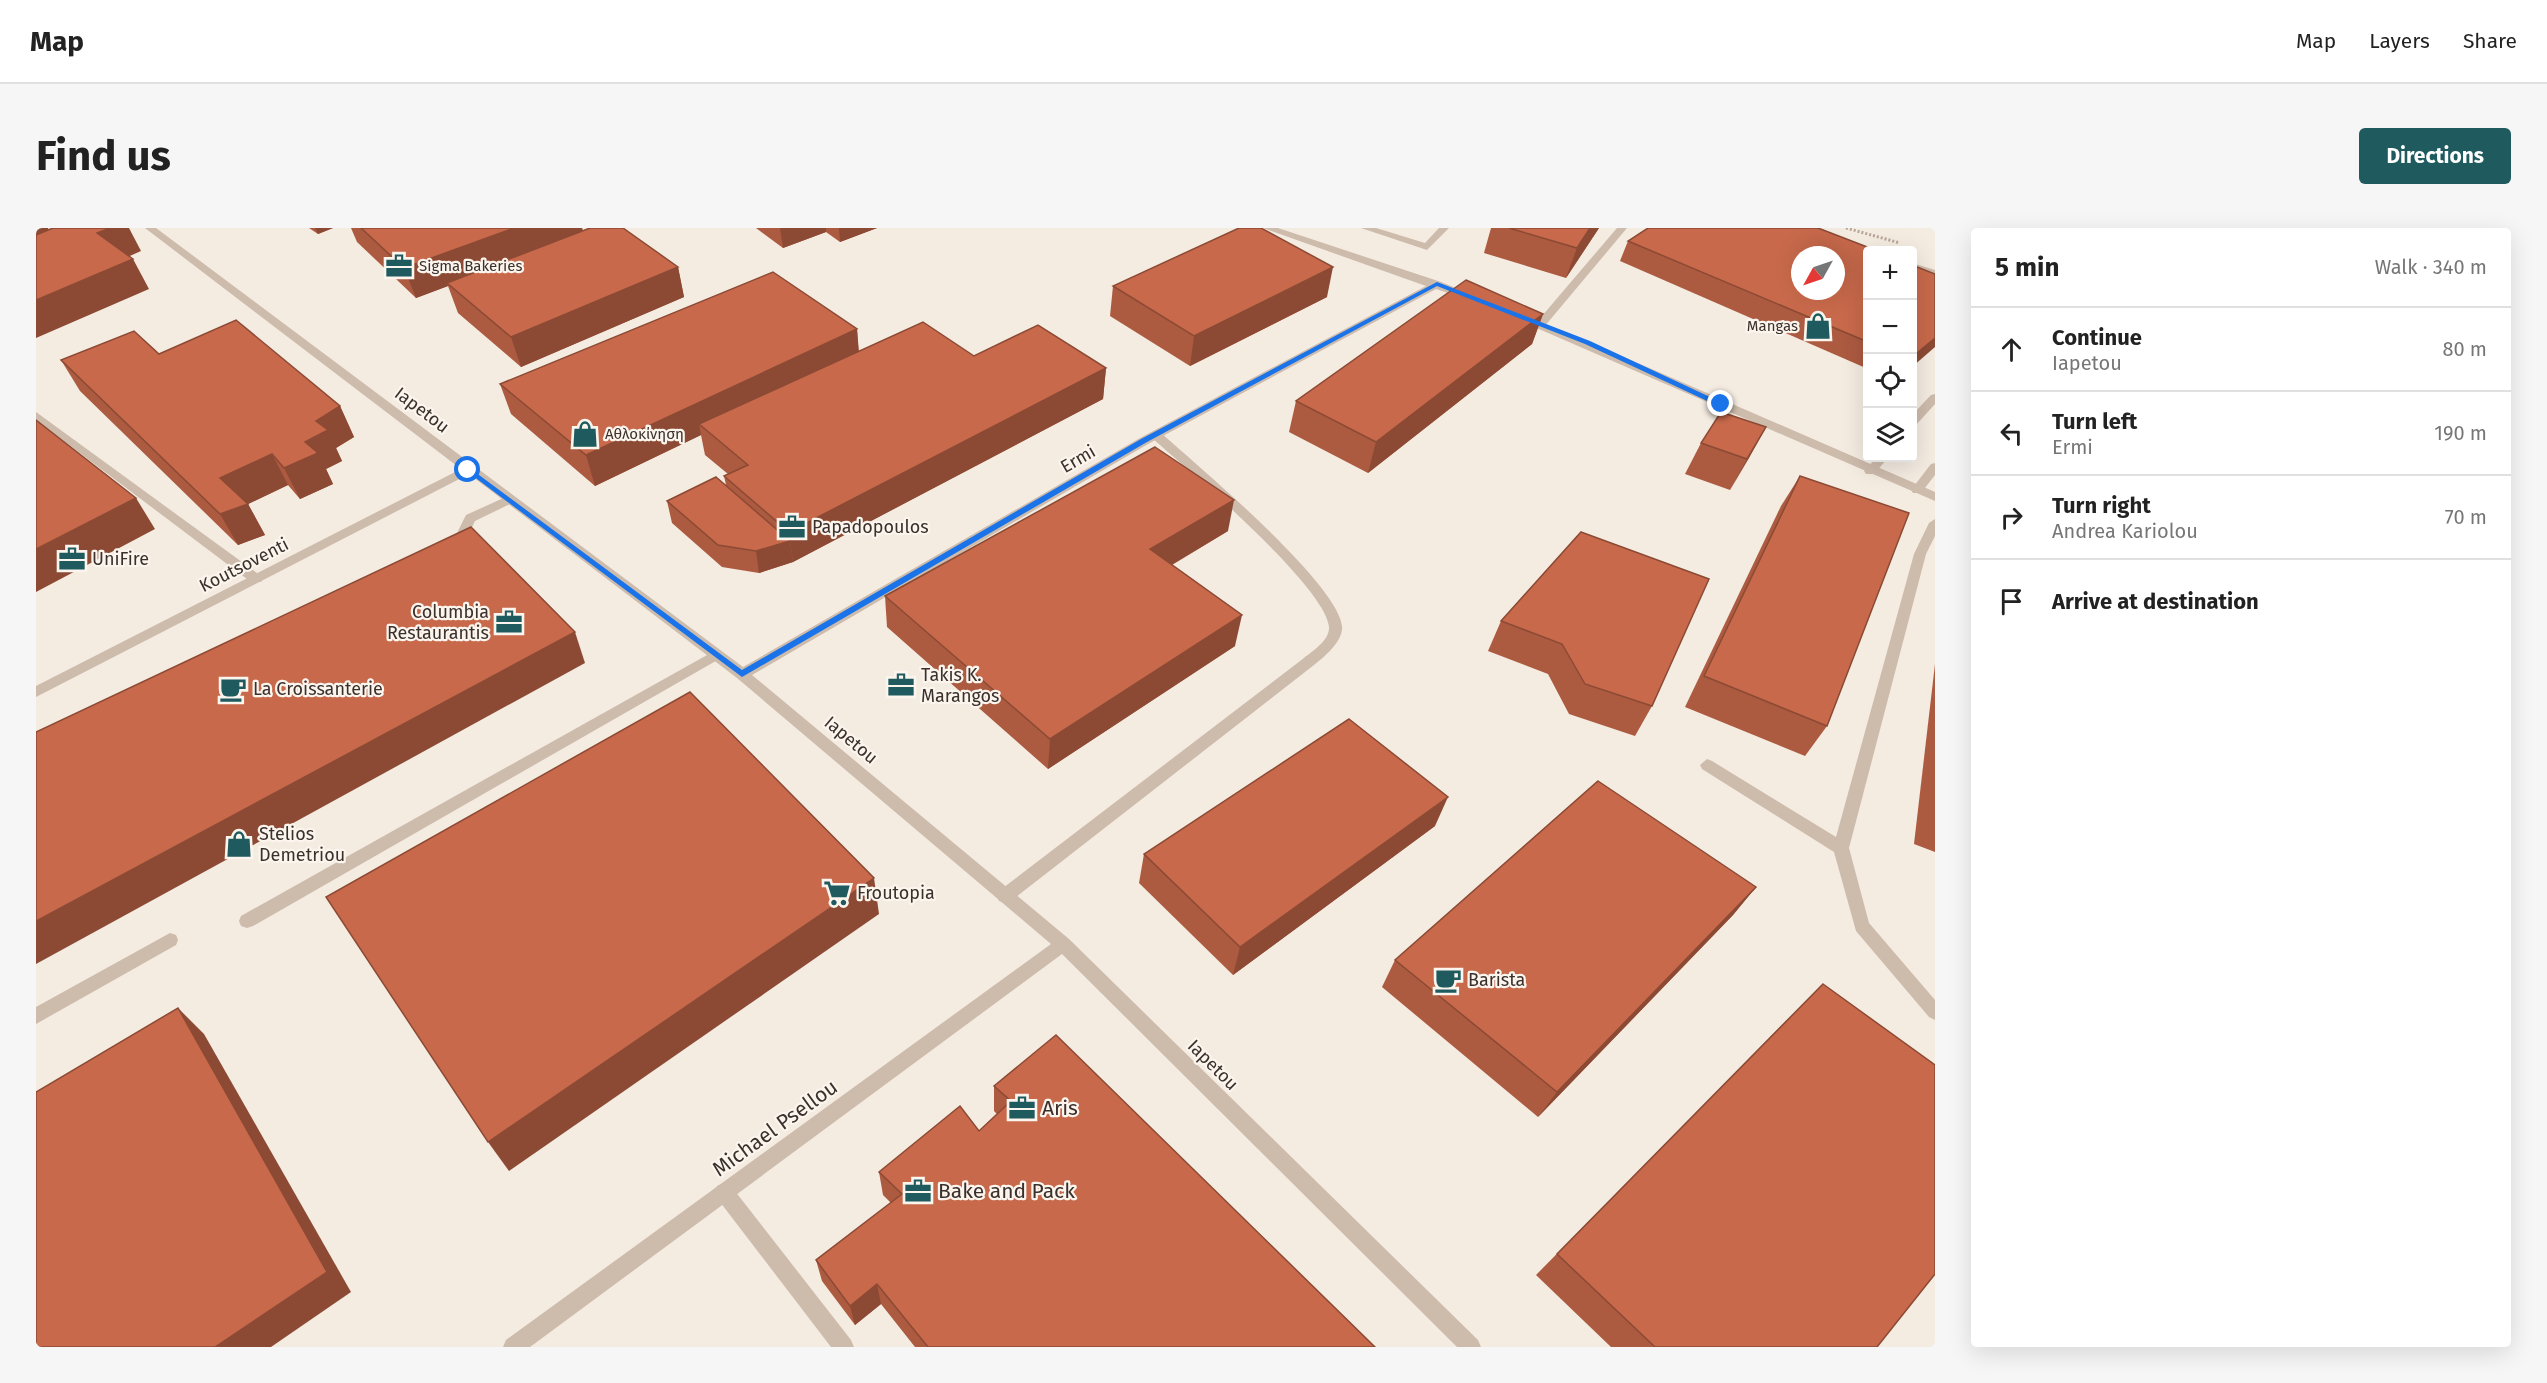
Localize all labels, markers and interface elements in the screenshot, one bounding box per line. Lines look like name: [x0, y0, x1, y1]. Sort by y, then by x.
text: Map: [30, 25, 84, 58]
text: Map: [2296, 28, 2336, 54]
text: Layers: [2369, 28, 2430, 54]
text: Share: [2463, 28, 2517, 54]
button: Directions: [2359, 128, 2511, 184]
text: Find us: [36, 131, 171, 181]
north arrow: [1791, 246, 1845, 300]
map controls: [1863, 246, 1917, 462]
button: +: [1863, 246, 1917, 300]
office icon: Sigma Bakeries: [384, 251, 414, 281]
text: 5 min: [1995, 252, 2059, 283]
text: Walk · 340 m: [2375, 255, 2487, 279]
place label: Sigma Bakeries: [419, 257, 522, 275]
button: −: [1863, 300, 1917, 354]
shop icon: Mangas: [1803, 311, 1833, 341]
place label: Mangas: [1747, 317, 1798, 335]
text: Continue: [2052, 324, 2142, 351]
icon: ahead: [1995, 333, 2028, 366]
text: 80 m: [2442, 337, 2487, 361]
text: Iapetou: [2052, 351, 2122, 375]
button: locate: [1863, 354, 1917, 408]
street label: Iapetou: [390, 382, 454, 438]
route end: [1707, 390, 1733, 416]
button: layers: [1863, 408, 1917, 462]
text: Turn left: [2052, 408, 2137, 435]
icon: left: [1995, 417, 2028, 450]
shop icon: Αθλοκίνηση: [570, 419, 600, 449]
text: 190 m: [2434, 421, 2487, 445]
place label: Αθλοκίνηση: [605, 425, 684, 443]
text: Ermi: [2052, 435, 2093, 459]
street label: Ermi: [1057, 440, 1099, 478]
route start: [454, 456, 480, 482]
text: Turn right: [2052, 492, 2151, 519]
icon: right: [1995, 501, 2028, 534]
text: 70 m: [2445, 505, 2487, 529]
office icon: Papadopoulos: [777, 512, 807, 542]
place label: Papadopoulos: [812, 516, 929, 538]
text: Andrea Kariolou: [2052, 519, 2198, 543]
street label: Koutsoventi: [196, 533, 292, 597]
office icon: UniFire: [57, 544, 87, 574]
place label: UniFire: [92, 548, 149, 570]
icon: arrive: [1995, 585, 2028, 618]
text: Arrive at destination: [2052, 588, 2259, 615]
place label: Columbia Restaurantis: [387, 601, 489, 644]
office icon: Columbia Restaurantis: [494, 607, 524, 637]
place label: Takis K. Marangos: [921, 664, 999, 707]
office icon: Takis K. Marangos: [886, 670, 916, 700]
cafe icon: La Croissanterie: [218, 674, 248, 704]
place label: La Croissanterie: [253, 678, 383, 700]
street label: Iapetou: [820, 711, 882, 769]
place label: Stelios Demetriou: [259, 823, 345, 866]
shop icon: Stelios Demetriou: [224, 829, 254, 859]
supermarket icon: Froutopia: [822, 878, 852, 908]
place label: Froutopia: [857, 882, 935, 904]
cafe icon: Barista: [1433, 965, 1463, 995]
place label: Barista: [1468, 969, 1525, 991]
street label: Iapetou: [1183, 1035, 1243, 1095]
street label: Michael Psellou: [707, 1074, 843, 1182]
office icon: Aris: [1007, 1093, 1037, 1123]
place label: Aris: [1042, 1095, 1078, 1121]
office icon: Bake and Pack: [903, 1176, 933, 1206]
place label: Bake and Pack: [938, 1178, 1075, 1204]

